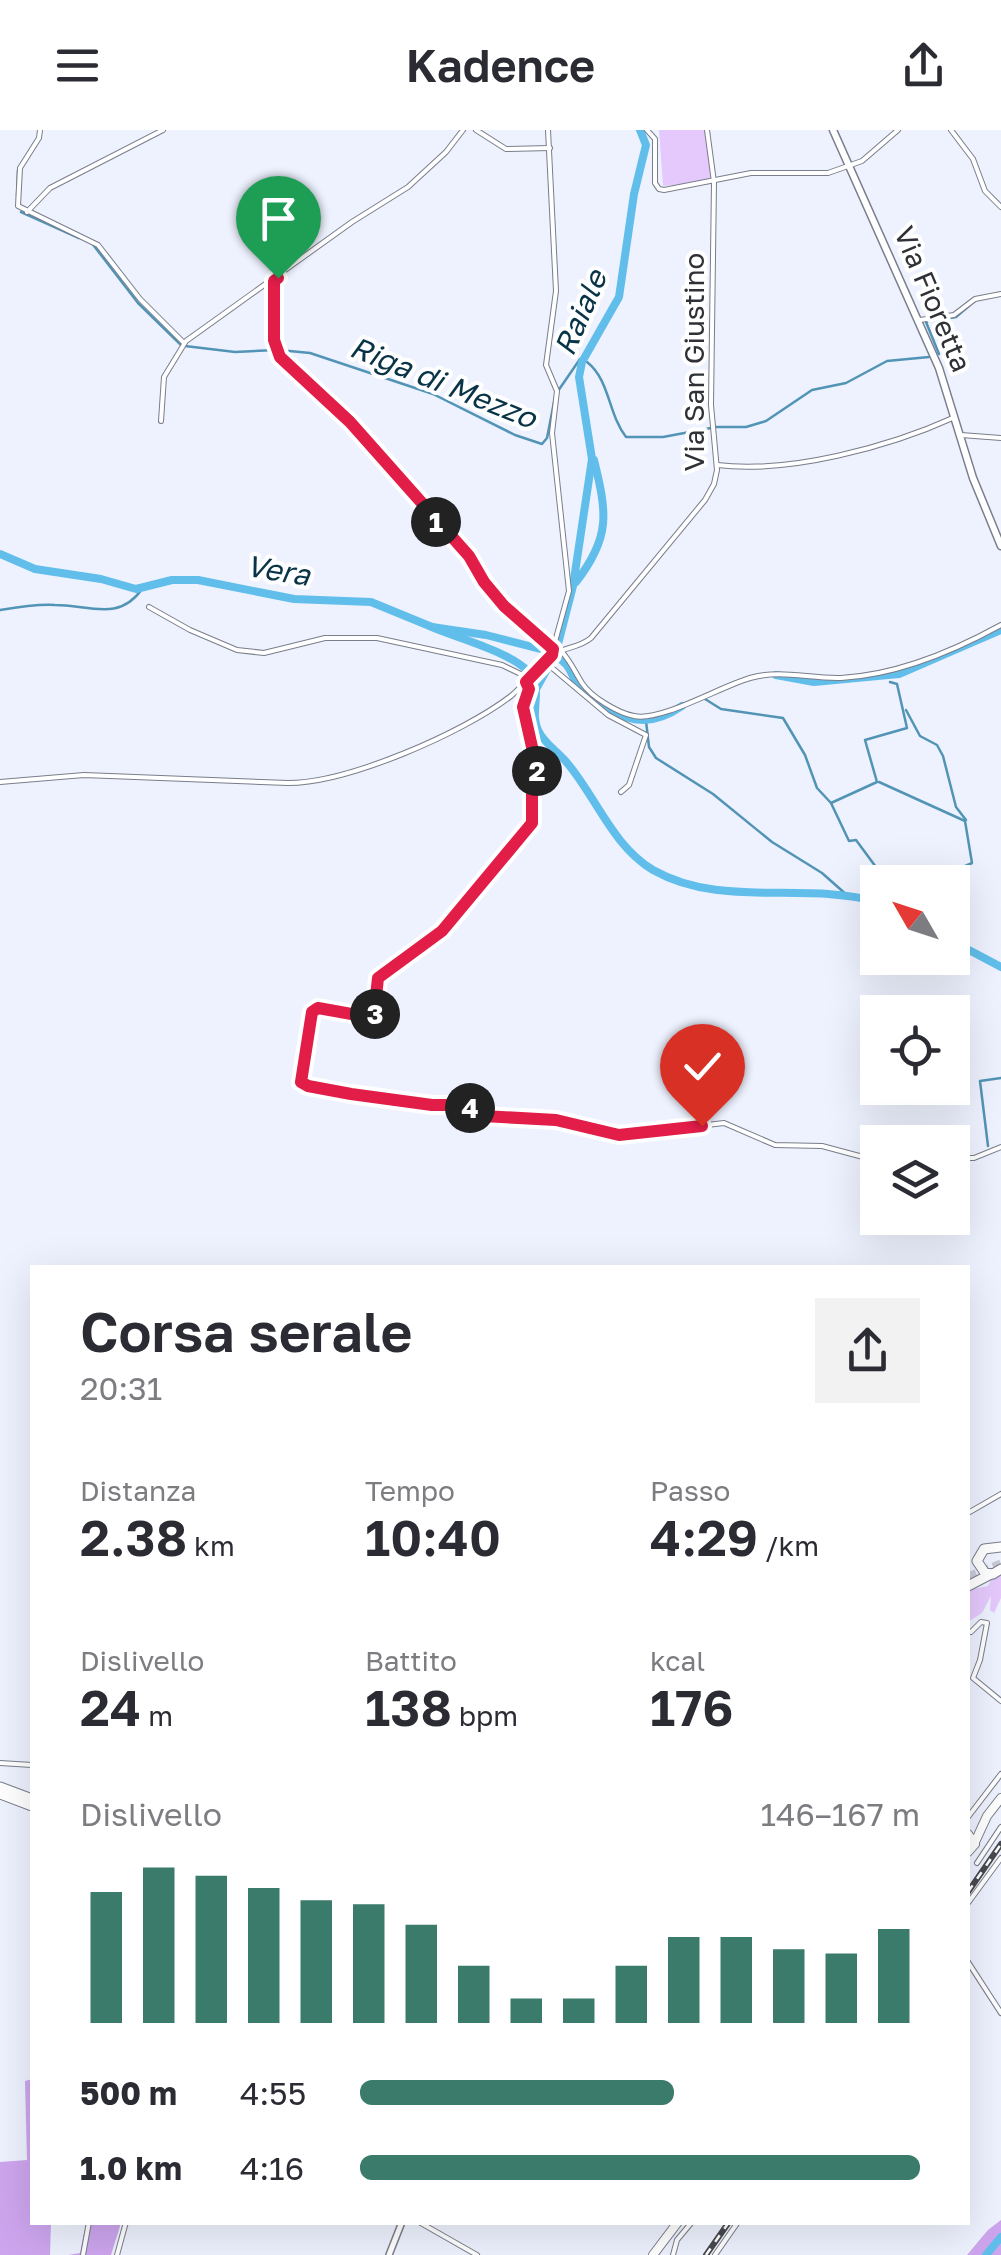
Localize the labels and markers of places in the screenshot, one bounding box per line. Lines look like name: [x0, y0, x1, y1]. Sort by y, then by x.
pin: [236, 176, 321, 279]
pin: 1: [411, 497, 461, 547]
pin: 2: [512, 746, 562, 796]
pin: 3: [350, 989, 400, 1039]
pin: [660, 1024, 745, 1127]
pin: 4: [445, 1083, 495, 1133]

